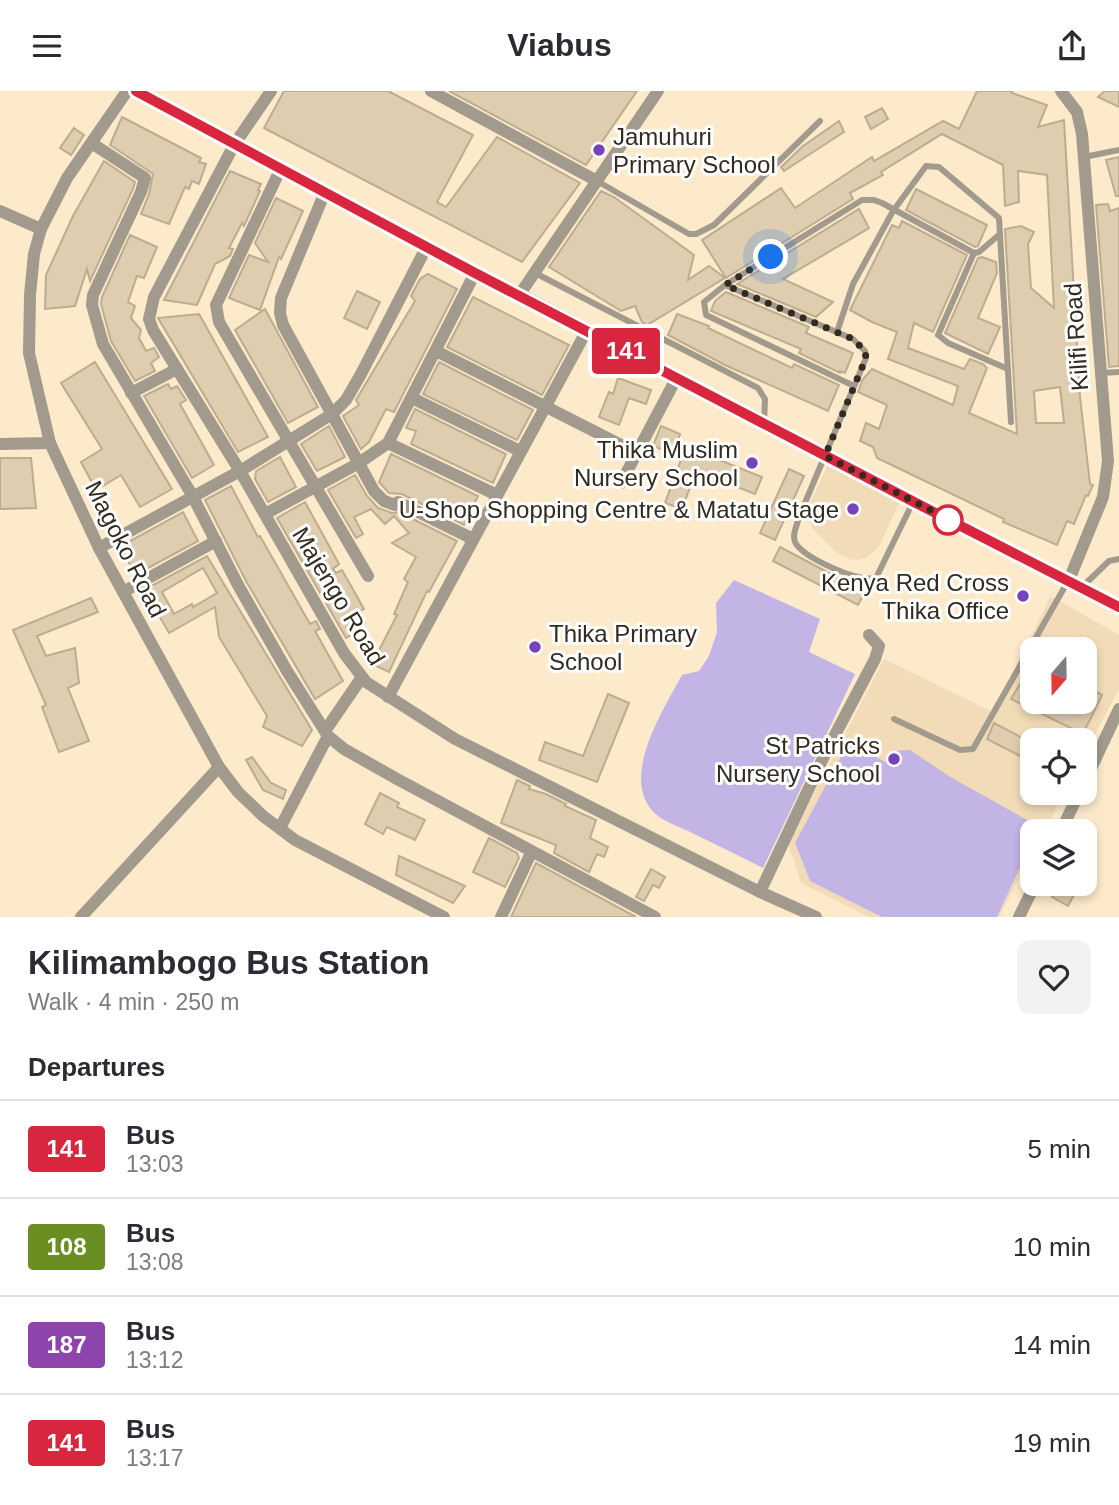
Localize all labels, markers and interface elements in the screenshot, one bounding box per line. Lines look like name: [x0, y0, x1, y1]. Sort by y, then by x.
icon: menu: [28, 27, 66, 65]
text: Viabus: [507, 27, 612, 63]
icon: share: [1053, 27, 1091, 65]
place label: Jamuhuri Primary School: [613, 123, 776, 178]
marker: Jamuhuri Primary School: [591, 142, 607, 158]
your location: [753, 239, 788, 274]
street label: Kilifi Road: [1059, 282, 1093, 392]
line badge: 141: [586, 328, 666, 374]
text: 141: [606, 337, 646, 364]
place label: Thika Muslim Nursery School: [574, 436, 738, 491]
marker: Thika Muslim Nursery School: [744, 455, 760, 471]
street label: Magoko Road: [80, 476, 172, 622]
place label: U-Shop Shopping Centre & Matatu Stage: [399, 496, 839, 523]
marker: U-Shop Shopping Centre & Matatu Stage: [845, 501, 861, 517]
unlabelled marker: [933, 505, 963, 535]
street label: Majengo Road: [287, 522, 391, 670]
place label: Kenya Red Cross Thika Office: [821, 569, 1009, 624]
marker: Kenya Red Cross Thika Office: [1015, 588, 1031, 604]
place label: Thika Primary School: [549, 620, 697, 675]
north arrow: [1020, 637, 1097, 714]
map controls: [1020, 637, 1097, 896]
marker: Thika Primary School: [527, 639, 543, 655]
button: locate: [1020, 728, 1097, 805]
place label: St Patricks Nursery School: [716, 732, 880, 787]
marker: St Patricks Nursery School: [886, 751, 902, 767]
button: layers: [1020, 819, 1097, 896]
button: heart: [1017, 940, 1091, 1014]
text: Kilimambogo Bus Station: [28, 944, 430, 981]
text: Walk · 4 min · 250 m: [28, 989, 239, 1015]
text: Departures: [28, 1052, 165, 1082]
text: Bus: [126, 1120, 175, 1150]
text: 5 min: [1027, 1134, 1091, 1164]
text: 141: [46, 1135, 87, 1162]
text: 13:03: [126, 1151, 184, 1177]
text: Bus: [126, 1218, 175, 1248]
text: 10 min: [1013, 1232, 1091, 1262]
text: 108: [46, 1233, 87, 1260]
text: 13:08: [126, 1249, 184, 1275]
text: Bus: [126, 1316, 175, 1346]
text: 14 min: [1013, 1330, 1091, 1360]
text: 187: [46, 1331, 87, 1358]
text: 13:12: [126, 1347, 184, 1373]
text: Bus: [126, 1414, 175, 1444]
text: 19 min: [1013, 1428, 1091, 1458]
text: 141: [46, 1429, 87, 1456]
text: 13:17: [126, 1445, 184, 1471]

